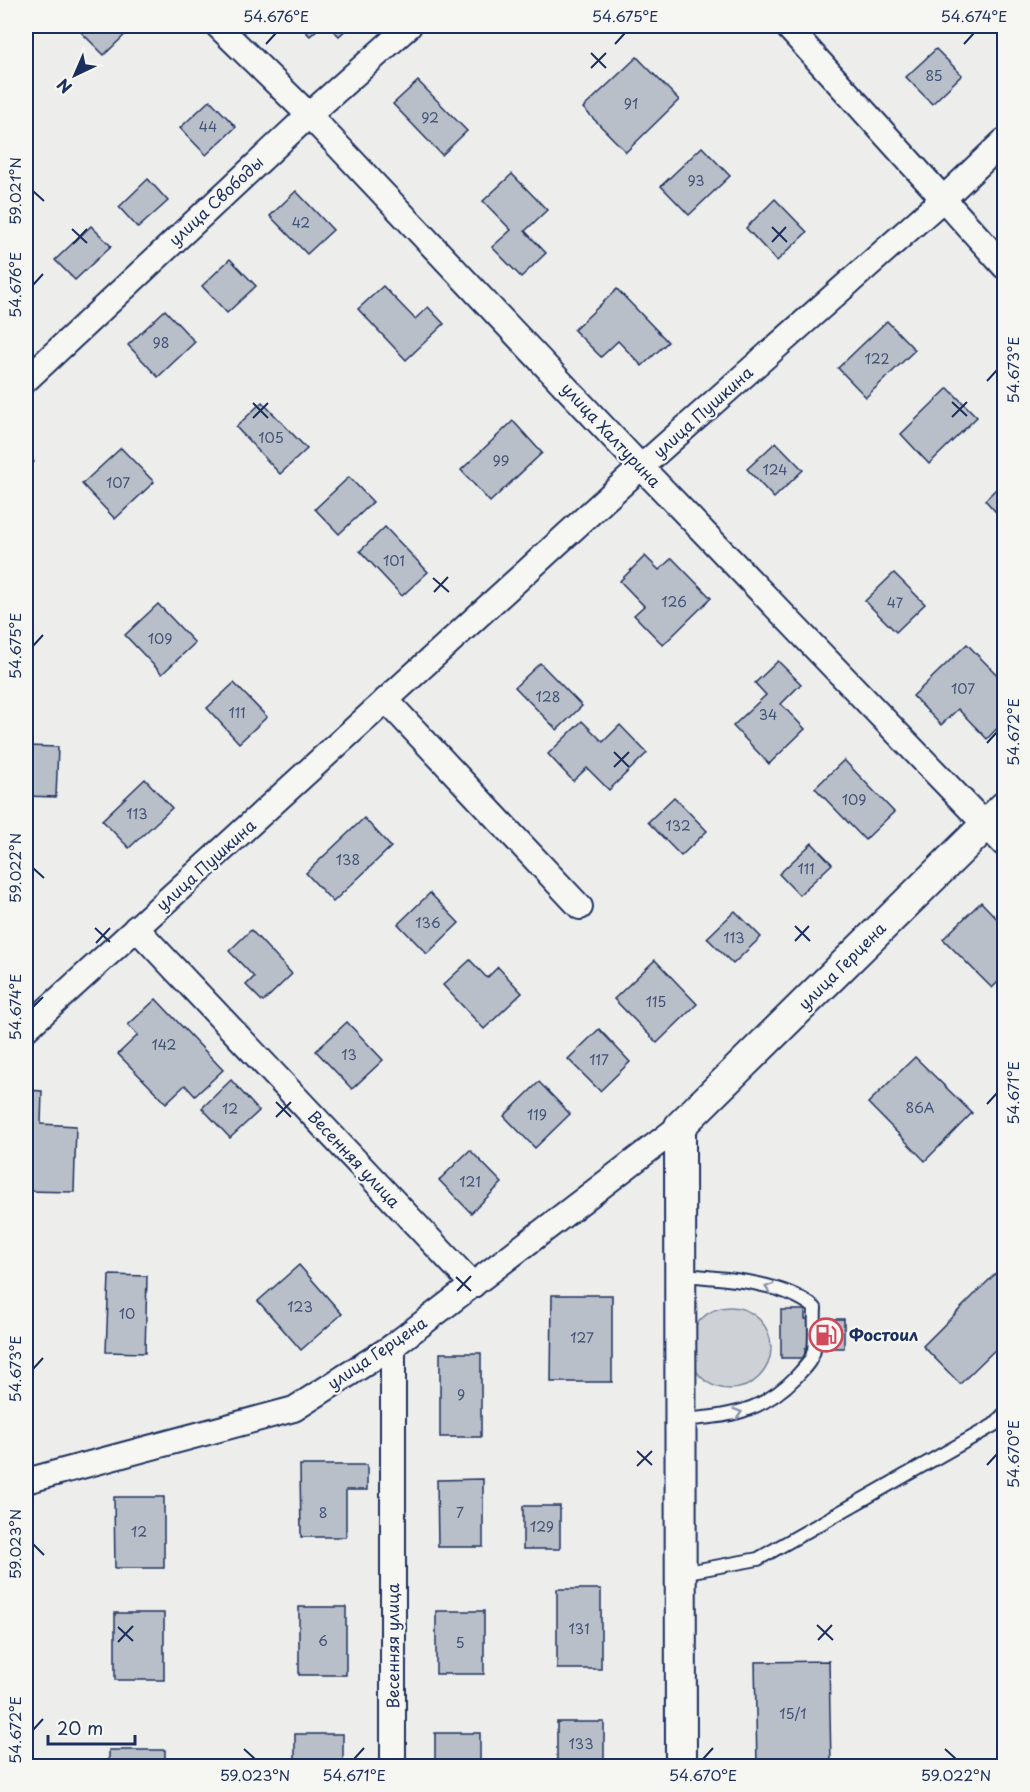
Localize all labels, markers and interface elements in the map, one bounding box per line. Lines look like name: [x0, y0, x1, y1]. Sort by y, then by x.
text: 54.676°E: [243, 4, 309, 27]
text: 54.675°E: [592, 4, 658, 27]
text: 54.674°E: [941, 4, 1007, 27]
north arrow: [45, 45, 105, 105]
house number: 85: [925, 65, 943, 86]
text: N: [51, 73, 77, 100]
house number: 91: [624, 93, 638, 114]
house number: 92: [421, 107, 439, 128]
house number: 44: [199, 116, 217, 137]
street label: улица Свободы: [163, 150, 268, 251]
text: 59.021°N: [3, 157, 26, 225]
house number: 93: [687, 170, 705, 191]
house number: 42: [292, 212, 310, 233]
text: 54.676°E: [3, 252, 26, 318]
house number: 98: [153, 332, 169, 353]
text: 54.673°E: [1001, 336, 1024, 404]
house number: 122: [864, 348, 890, 369]
street label: улица Пушкина: [647, 360, 758, 463]
street label: улица Халтурина: [556, 376, 667, 492]
house number: 105: [258, 427, 284, 448]
house number: 99: [492, 450, 510, 471]
house number: 124: [762, 459, 788, 480]
house number: 107: [106, 472, 130, 493]
house number: 101: [383, 550, 405, 571]
house number: 126: [661, 591, 687, 612]
house number: 47: [887, 592, 904, 613]
text: 54.675°E: [3, 613, 26, 679]
house number: 109: [148, 628, 172, 649]
house number: 107: [951, 678, 975, 699]
house number: 128: [536, 686, 560, 707]
text: 54.672°E: [1001, 698, 1024, 766]
house number: 111: [228, 702, 246, 723]
house number: 34: [759, 704, 777, 725]
house number: 109: [842, 789, 866, 810]
house number: 113: [126, 803, 148, 824]
street label: улица Пушкина: [150, 813, 261, 916]
house number: 132: [665, 815, 691, 836]
text: 59.022°N: [3, 833, 26, 903]
house number: 138: [336, 849, 360, 870]
house number: 111: [797, 858, 815, 879]
house number: 136: [415, 912, 441, 933]
street label: улица Герцена: [792, 916, 891, 1015]
house number: 113: [723, 927, 745, 948]
text: 54.674°E: [3, 974, 26, 1040]
house number: 115: [646, 991, 666, 1012]
house number: 142: [152, 1034, 177, 1055]
house number: 13: [341, 1044, 357, 1065]
house number: 117: [589, 1049, 609, 1070]
text: 54.671°E: [1001, 1061, 1024, 1125]
house number: 86А: [906, 1097, 935, 1118]
house number: 12: [222, 1098, 238, 1119]
street label: Весенняя улица: [303, 1104, 406, 1212]
house number: 119: [527, 1104, 547, 1125]
house number: 121: [459, 1171, 481, 1192]
one-way arrow: [764, 1283, 775, 1295]
house number: 123: [287, 1296, 313, 1317]
house number: 10: [119, 1303, 135, 1324]
street label: улица Герцена: [322, 1310, 431, 1394]
fuel station icon: Фостоил: [808, 1317, 844, 1353]
place label: Фостоил: [849, 1322, 918, 1346]
house number: 127: [570, 1327, 594, 1348]
text: 54.673°E: [3, 1335, 26, 1403]
house number: 9: [457, 1384, 465, 1405]
one-way arrow: [732, 1408, 743, 1420]
text: 54.670°E: [1001, 1420, 1024, 1488]
house number: 8: [319, 1502, 327, 1523]
house number: 7: [456, 1502, 464, 1523]
text: 59.023°N: [3, 1509, 26, 1579]
house number: 129: [530, 1516, 554, 1537]
house number: 12: [131, 1521, 147, 1542]
street label: Весенняя улица: [380, 1583, 404, 1709]
house number: 131: [569, 1618, 589, 1639]
house number: 6: [318, 1630, 328, 1651]
house number: 5: [455, 1632, 465, 1653]
text: 54.672°E: [3, 1696, 26, 1764]
house number: 15/1: [779, 1703, 807, 1724]
scale bar: [48, 1708, 135, 1746]
text: 20 m: [57, 1714, 103, 1741]
house number: 133: [568, 1733, 594, 1754]
text: 59.023°N: [220, 1763, 290, 1786]
text: 54.671°E: [322, 1763, 386, 1786]
text: 54.670°E: [669, 1763, 737, 1786]
text: 59.022°N: [921, 1763, 991, 1786]

